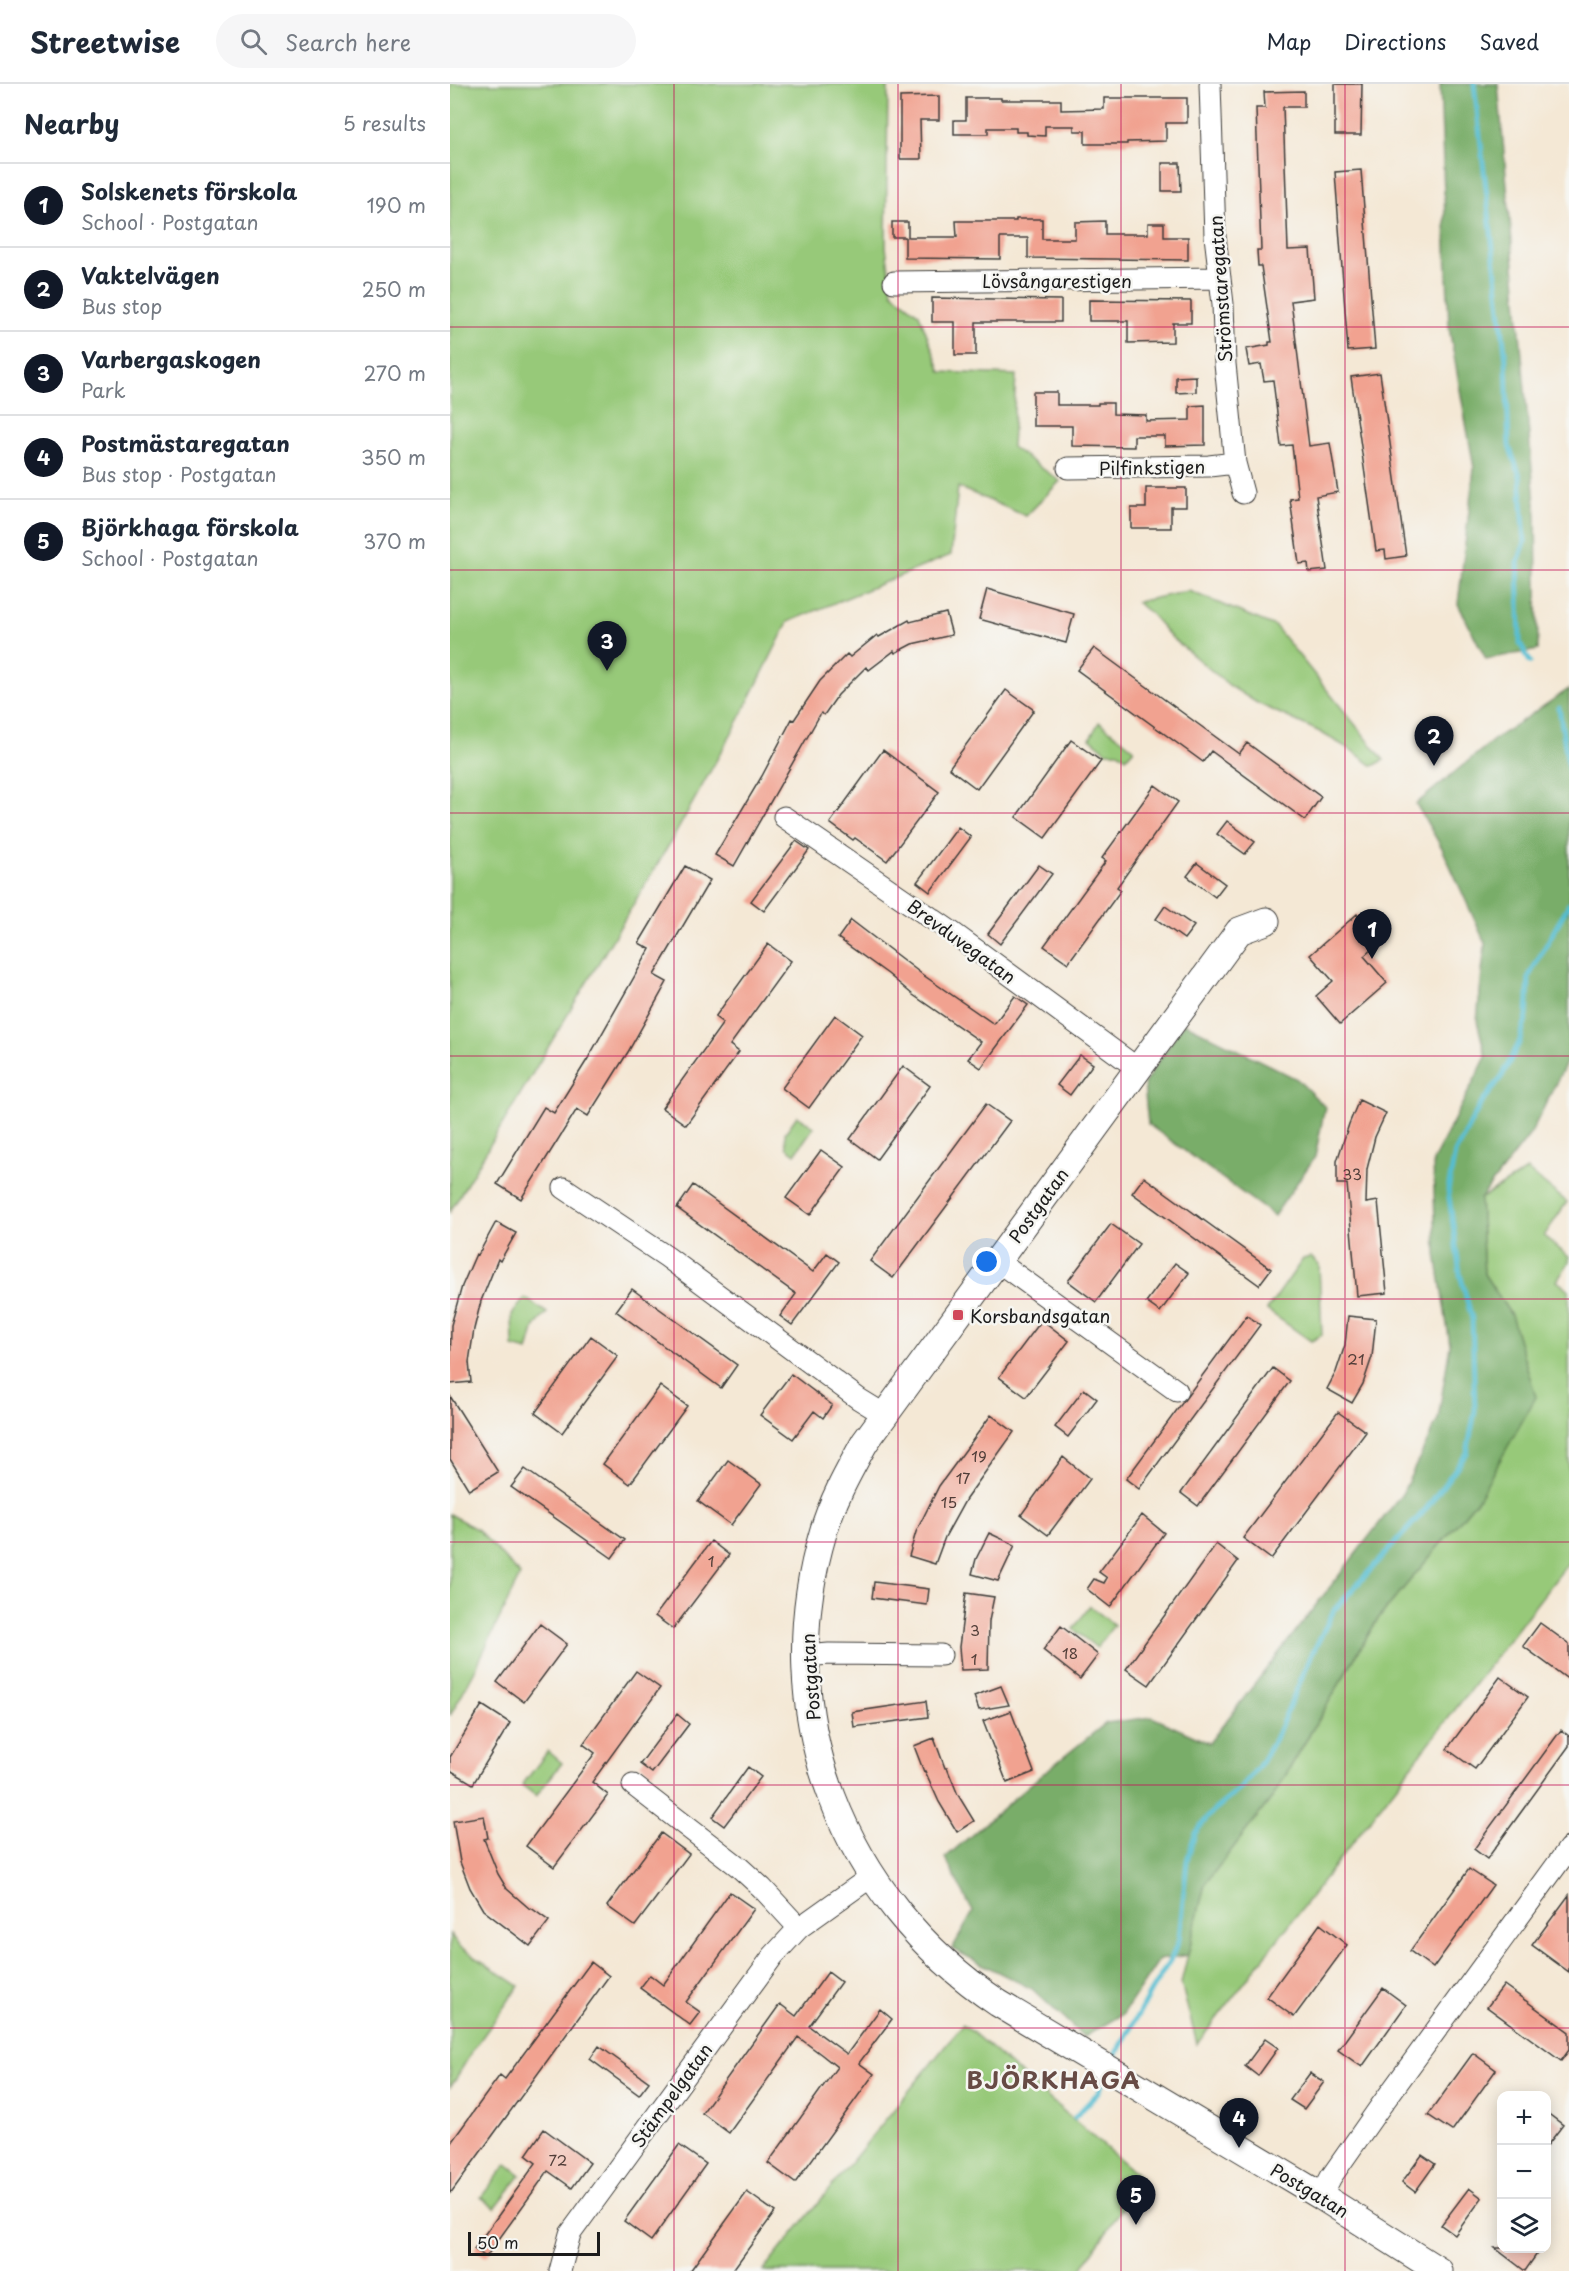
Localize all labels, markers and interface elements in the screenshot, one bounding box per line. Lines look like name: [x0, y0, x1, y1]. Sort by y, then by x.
search box: [216, 14, 636, 68]
text: Streetwise: [30, 20, 180, 63]
icon: search: [237, 25, 270, 58]
text: Search here: [285, 25, 411, 58]
text: Map: [1266, 25, 1311, 57]
text: Directions: [1344, 25, 1446, 57]
text: Saved: [1479, 25, 1539, 57]
text: Nearby: [24, 104, 119, 143]
text: 5 results: [343, 108, 426, 138]
text: Solskenets förskola: [81, 174, 297, 207]
text: 1: [39, 190, 48, 220]
text: 190 m: [367, 190, 426, 220]
text: School · Postgatan: [81, 207, 258, 237]
street label: Strömstaregatan: [1201, 215, 1239, 363]
text: Vaktelvägen: [81, 258, 220, 291]
street label: Lövsångarestigen: [982, 267, 1132, 294]
text: 2: [36, 274, 51, 304]
text: 250 m: [362, 274, 426, 304]
text: Bus stop: [81, 291, 162, 321]
text: Varbergaskogen: [81, 342, 261, 375]
text: 3: [37, 358, 50, 388]
text: 270 m: [363, 358, 426, 388]
text: Park: [81, 375, 126, 405]
text: Postmästaregatan: [81, 426, 290, 459]
text: 4: [37, 442, 50, 472]
text: 350 m: [361, 442, 426, 472]
street label: Pilfinkstigen: [1099, 453, 1205, 481]
text: Bus stop · Postgatan: [81, 459, 277, 489]
text: Björkhaga förskola: [81, 510, 299, 543]
text: 5: [37, 526, 50, 556]
text: 370 m: [363, 526, 426, 556]
text: School · Postgatan: [81, 543, 258, 573]
pin: 3: [588, 622, 626, 671]
pin: 2: [1414, 716, 1454, 766]
street label: Brevduvegatan: [902, 892, 1022, 990]
pin: 1: [1352, 910, 1392, 959]
street label: Postgatan: [1001, 1162, 1075, 1248]
house number: 33: [1342, 1162, 1362, 1185]
your location: [972, 1247, 1001, 1276]
place label: Korsbandsgatan: [970, 1302, 1110, 1329]
marker: Korsbandsgatan: [951, 1308, 965, 1322]
house number: 21: [1347, 1347, 1365, 1370]
house number: 19: [971, 1444, 987, 1467]
house number: 17: [956, 1466, 970, 1489]
house number: 15: [941, 1490, 957, 1513]
house number: 1: [708, 1549, 714, 1572]
house number: 3: [970, 1618, 980, 1641]
street label: Postgatan: [793, 1633, 827, 1721]
house number: 18: [1062, 1641, 1078, 1664]
house number: 1: [971, 1647, 977, 1670]
street label: Stämpelgatan: [624, 2037, 718, 2153]
district label: BJÖRKHAGA: [967, 2061, 1141, 2097]
map controls: [1497, 2091, 1551, 2253]
button: +: [1497, 2091, 1551, 2145]
pin: 4: [1220, 2098, 1258, 2148]
button: −: [1497, 2145, 1551, 2199]
house number: 72: [549, 2148, 567, 2171]
street label: Postgatan: [1266, 2156, 1354, 2224]
pin: 5: [1116, 2176, 1156, 2225]
button: layers: [1497, 2199, 1551, 2253]
scale bar: [468, 2229, 600, 2256]
text: 50 m: [477, 2230, 518, 2254]

